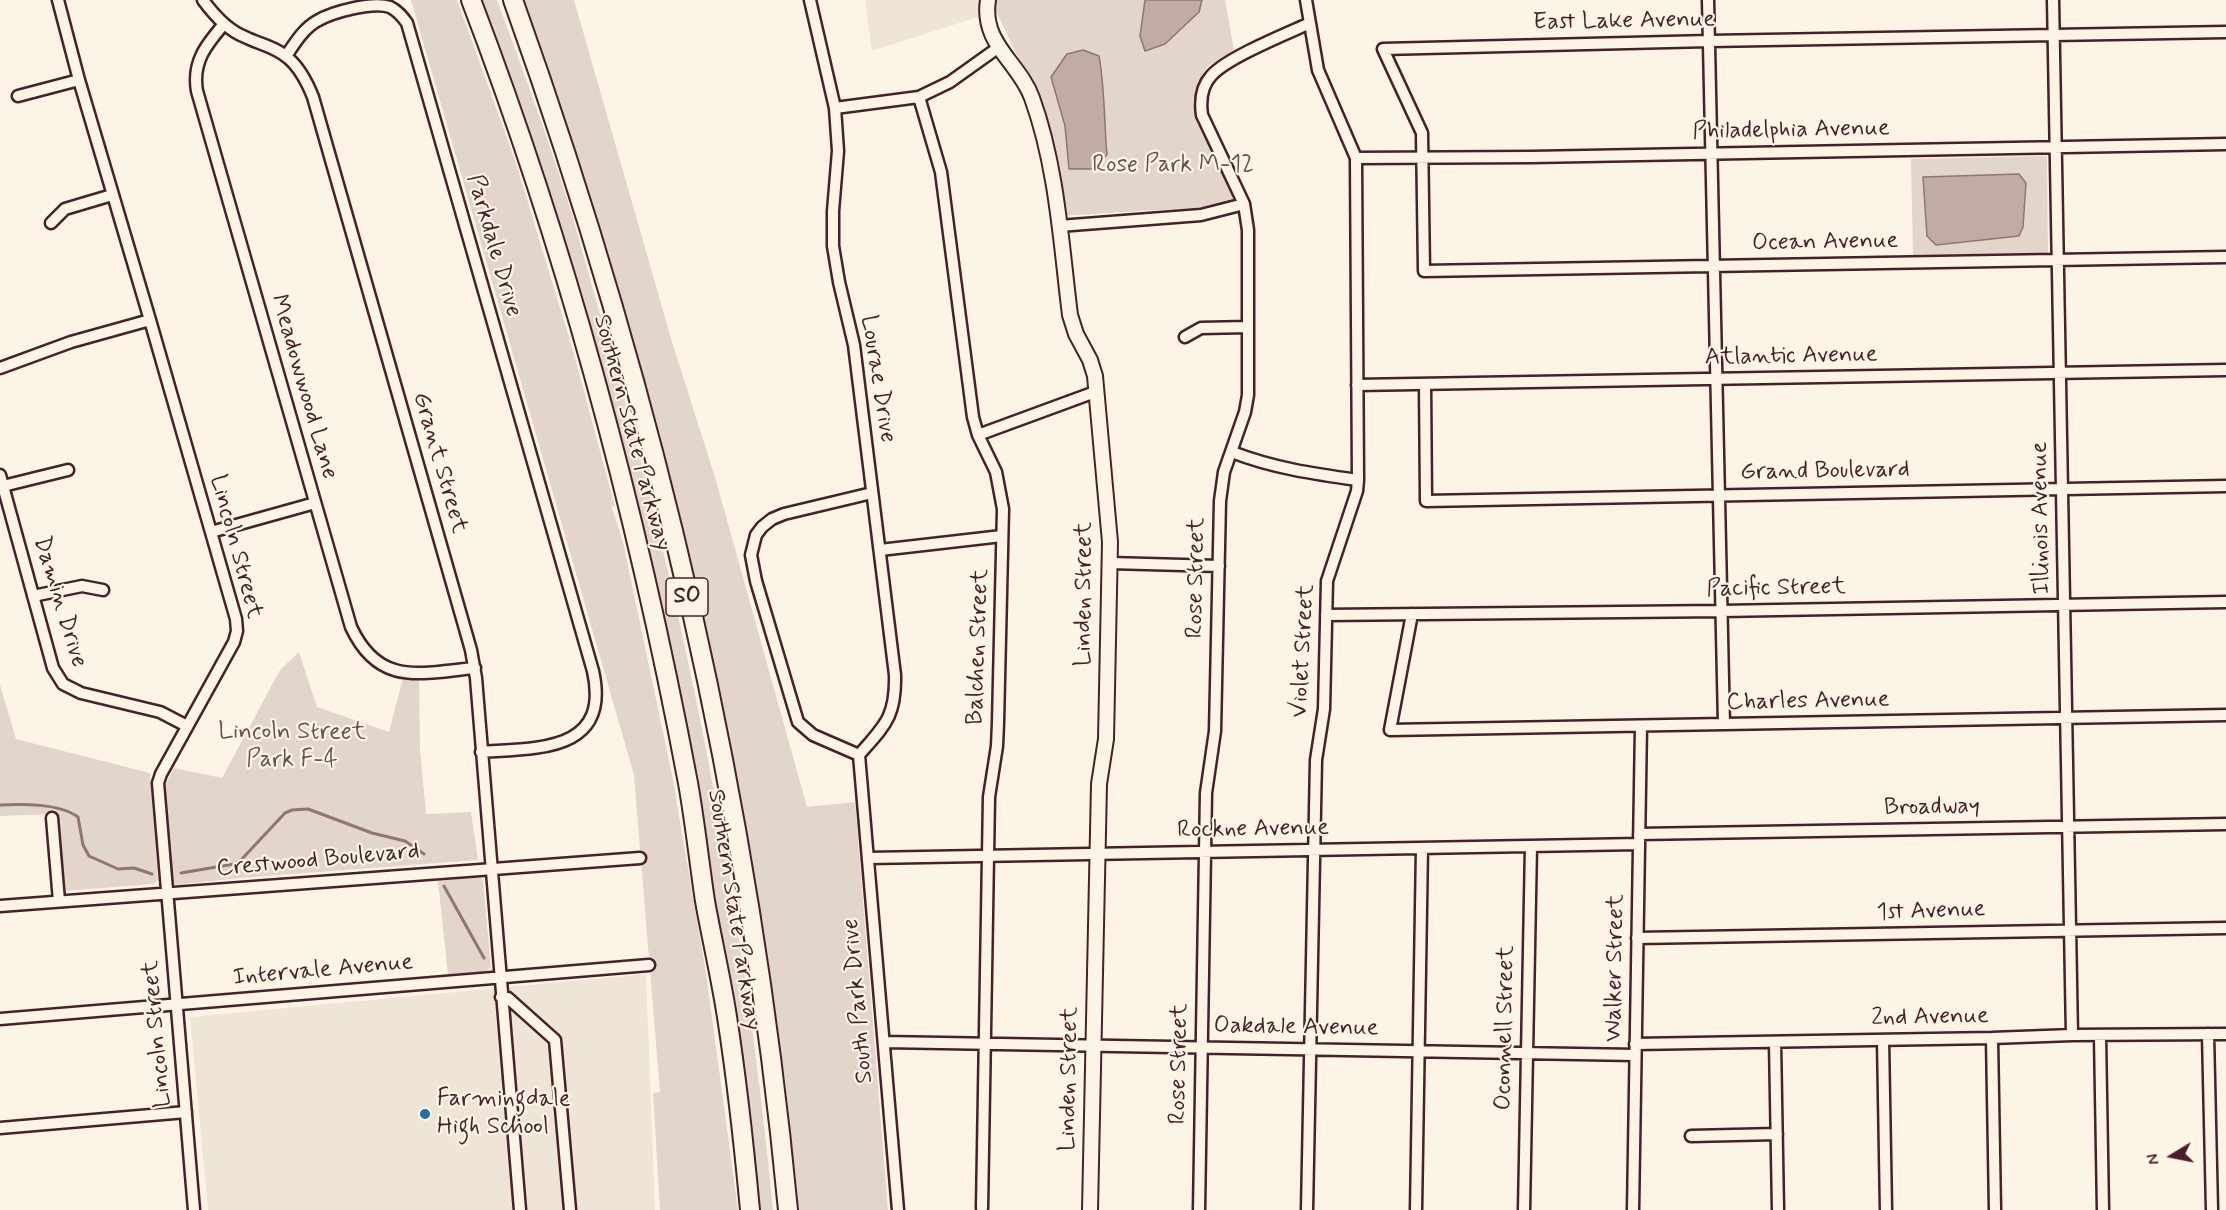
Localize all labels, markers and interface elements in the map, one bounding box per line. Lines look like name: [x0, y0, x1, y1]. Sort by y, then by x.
street label: East Lake Avenue: [1533, 6, 1715, 38]
street label: Philadelphia Avenue: [1692, 115, 1890, 147]
park label: Rose Park M-12: [1092, 152, 1254, 180]
street label: Parkdale Drive: [459, 171, 527, 321]
street label: Ocean Avenue: [1752, 227, 1898, 259]
street label: Meadowwood Lane: [263, 291, 343, 483]
street label: Southern State Parkway: [586, 312, 676, 554]
street label: Lourae Drive: [853, 313, 901, 445]
street label: Atlantic Avenue: [1704, 341, 1878, 373]
street label: Grant Street: [405, 389, 473, 537]
street label: Illinois Avenue: [2026, 441, 2058, 595]
street label: Grand Boulevard: [1740, 456, 1910, 488]
street label: Lincoln Street: [202, 472, 268, 622]
street label: Rose Street: [1182, 517, 1212, 639]
street label: Linden Street: [1071, 522, 1099, 666]
street label: Damin Drive: [25, 533, 93, 671]
street label: Balchen Street: [962, 569, 996, 725]
street label: Pacific Street: [1706, 573, 1846, 605]
road number: SO: [666, 578, 708, 616]
street label: Violet Street: [1286, 584, 1322, 718]
street label: Charles Avenue: [1726, 686, 1890, 718]
park label: Lincoln Street Park F-4: [218, 719, 366, 775]
street label: Southern State Parkway: [700, 788, 766, 1032]
street label: Broadway: [1884, 793, 1980, 823]
street label: Rockne Avenue: [1177, 814, 1329, 846]
street label: Crestwood Boulevard: [215, 838, 421, 884]
street label: Walker Street: [1600, 894, 1632, 1042]
street label: 1st Avenue: [1876, 896, 1986, 928]
street label: South Park Drive: [837, 917, 881, 1085]
street label: Oconnell Street: [1490, 945, 1522, 1111]
street label: Intervale Avenue: [232, 949, 414, 993]
street label: Lincoln Street: [137, 959, 179, 1109]
street label: Rose Street: [1165, 1003, 1195, 1125]
street label: 2nd Avenue: [1871, 1003, 1989, 1033]
street label: Linden Street: [1054, 1007, 1086, 1151]
street label: Oakdale Avenue: [1213, 1012, 1379, 1044]
place label: Farmingdale High School: [437, 1086, 571, 1142]
marker: Farmingdale High School: [418, 1107, 432, 1121]
north arrow: [2142, 1126, 2202, 1186]
text: N: [2143, 1152, 2165, 1166]

